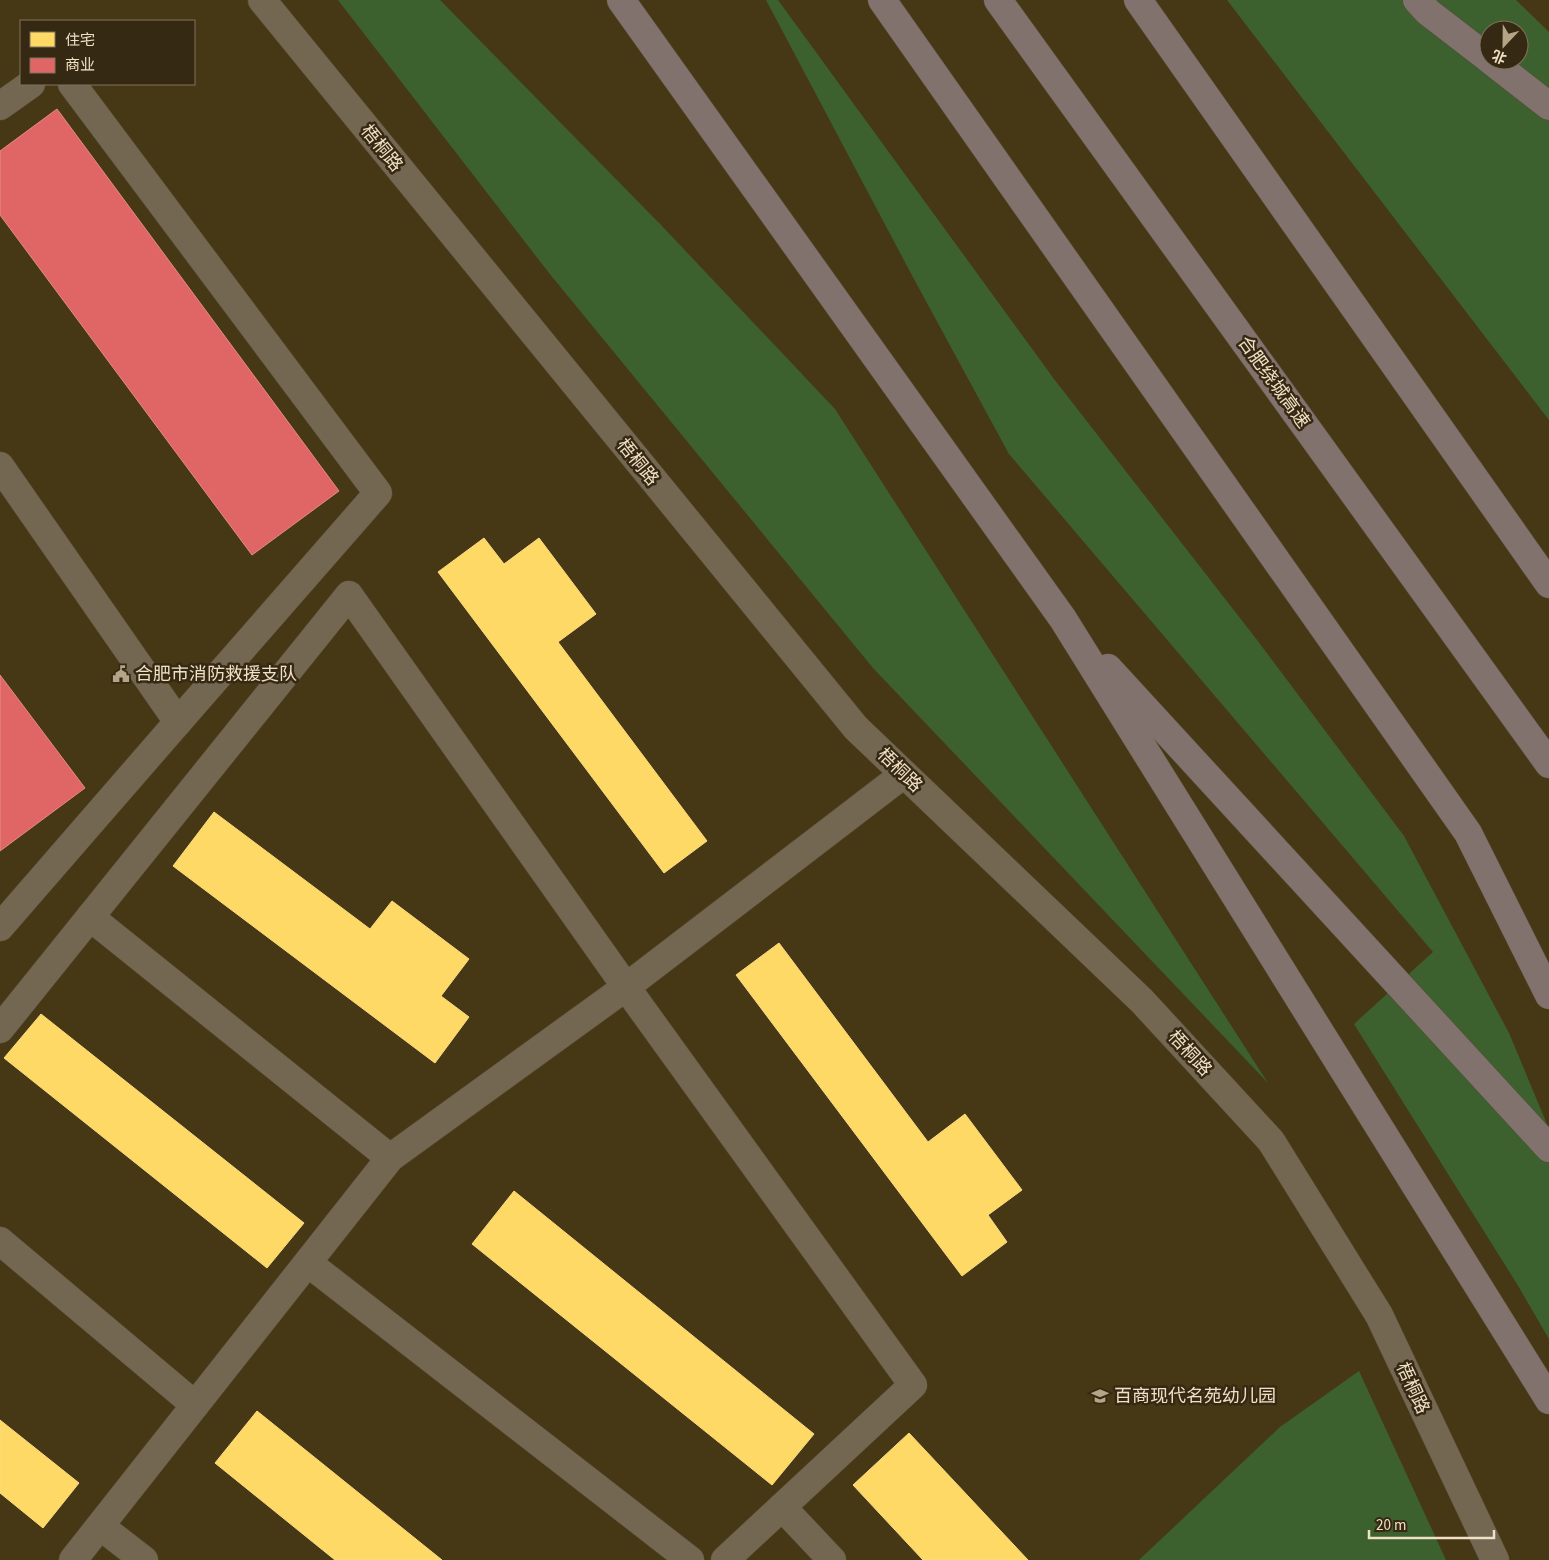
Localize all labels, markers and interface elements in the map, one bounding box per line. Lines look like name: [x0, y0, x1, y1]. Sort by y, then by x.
legend: [20, 20, 195, 85]
north arrow: [1479, 20, 1529, 70]
text: 住宅: [65, 30, 95, 51]
text: 北: [1489, 44, 1510, 68]
text: 商业: [65, 55, 95, 76]
street label: 梧桐路: [355, 119, 408, 177]
street label: 合肥绕城高速: [1232, 331, 1315, 433]
street label: 梧桐路: [611, 433, 664, 491]
place label: 合肥市消防救援支队: [135, 662, 297, 687]
public building icon: 合肥市消防救援支队: [111, 664, 131, 684]
street label: 梧桐路: [872, 743, 928, 798]
street label: 梧桐路: [1162, 1025, 1217, 1082]
street label: 梧桐路: [1390, 1358, 1435, 1418]
place label: 百商现代名苑幼儿园: [1114, 1384, 1276, 1409]
school or university icon: 百商现代名苑幼儿园: [1090, 1386, 1110, 1406]
scale bar: [1369, 1508, 1494, 1540]
text: 20 m: [1376, 1515, 1406, 1536]

